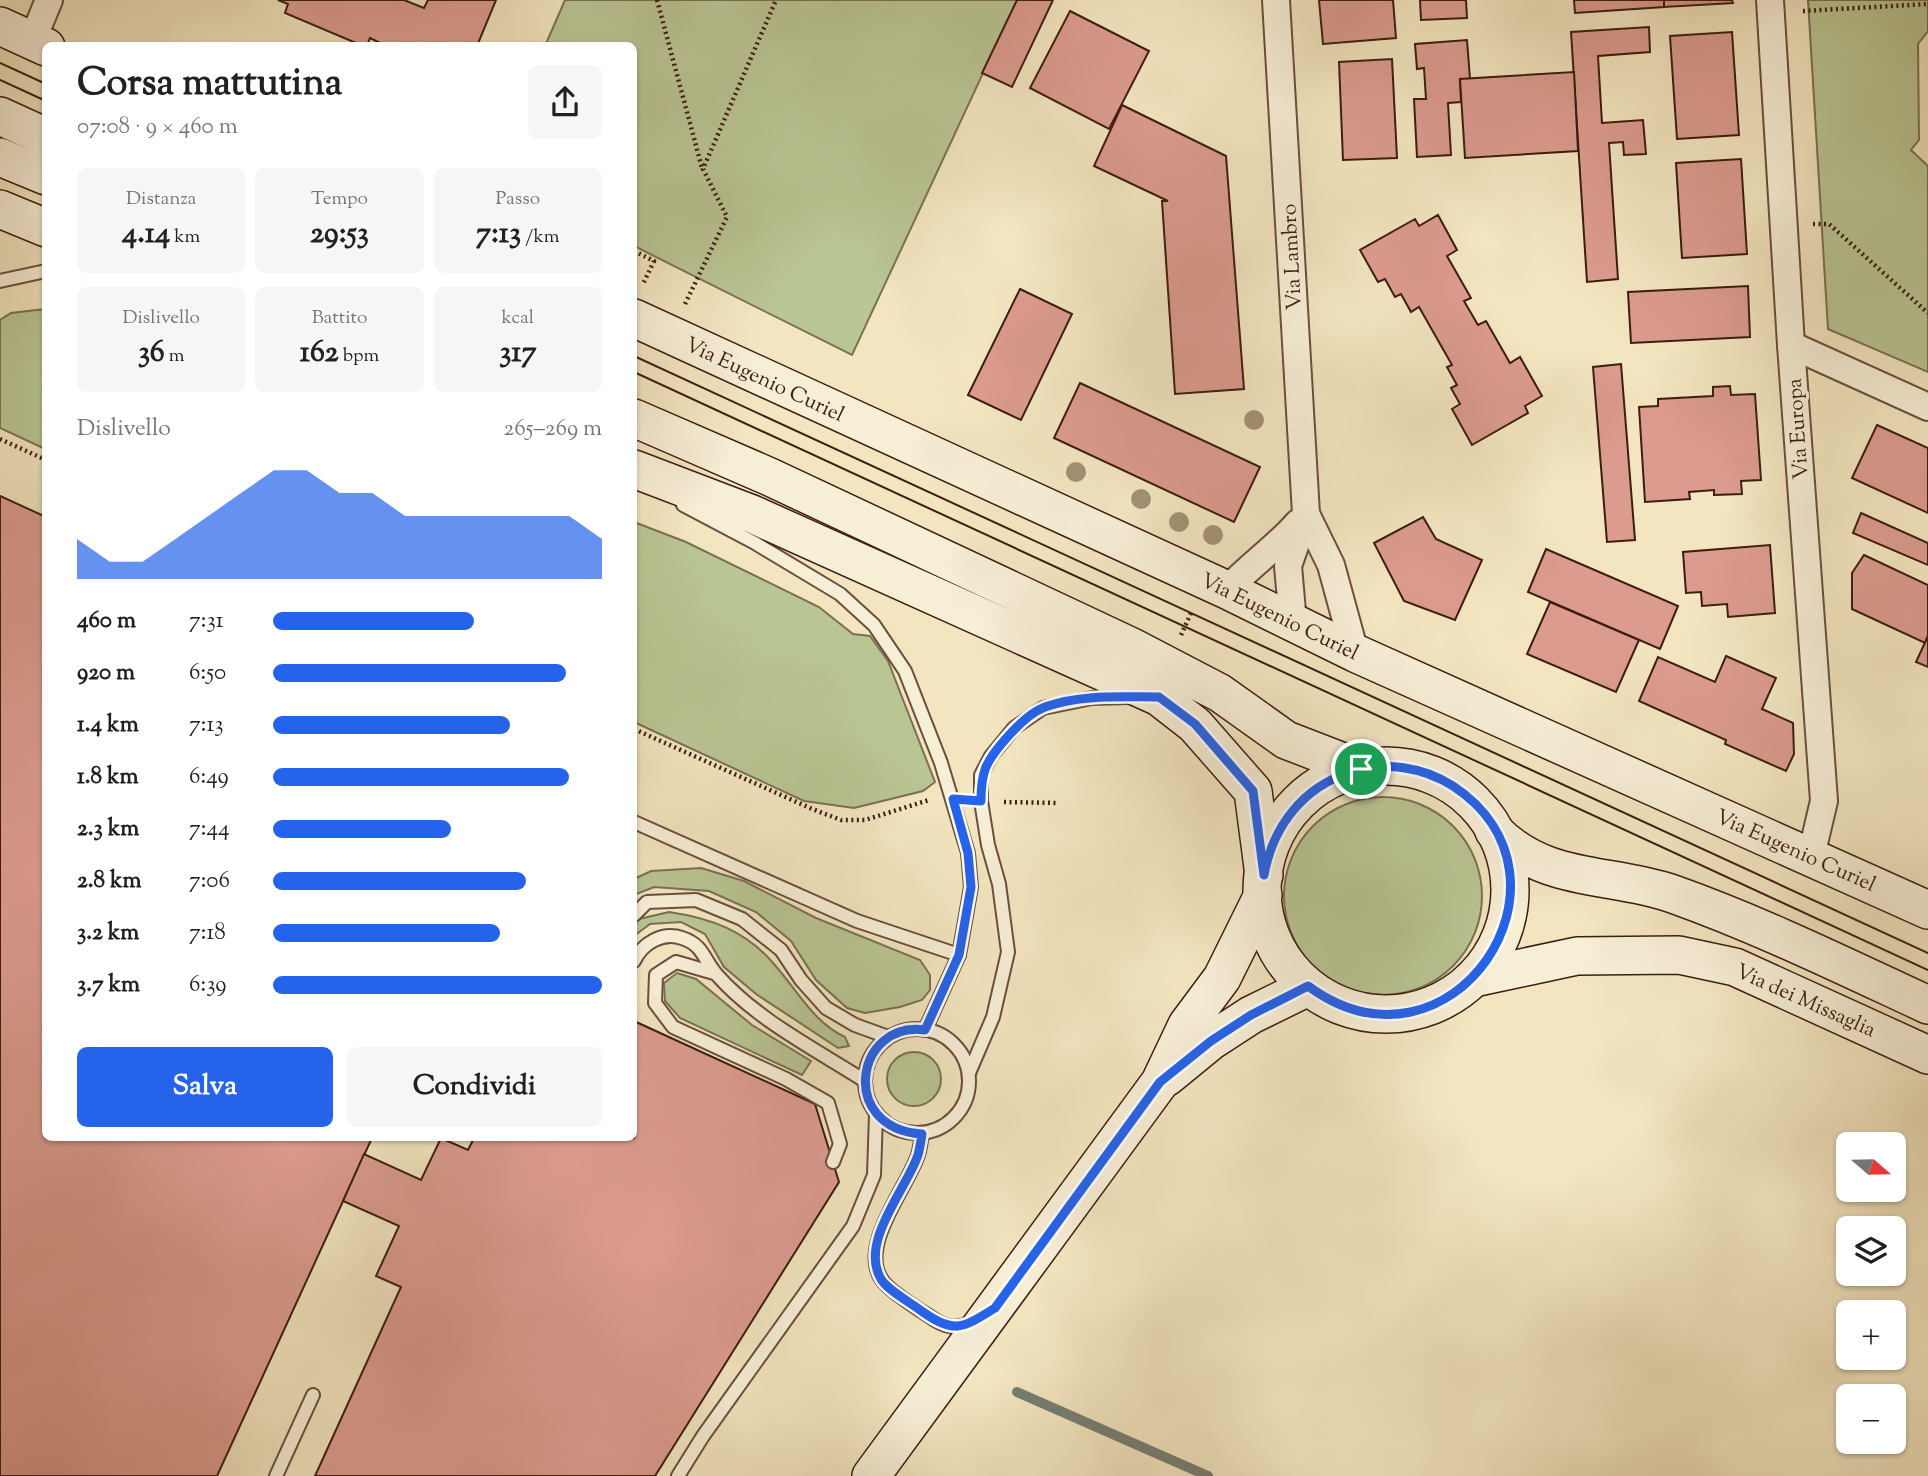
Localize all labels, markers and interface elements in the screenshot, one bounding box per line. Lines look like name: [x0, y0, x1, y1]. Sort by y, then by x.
text: Corsa mattutina: [77, 58, 342, 112]
button: share: [528, 65, 602, 139]
text: 07:08 · 9 × 460 m: [77, 111, 238, 144]
text: Distanza: [126, 186, 196, 213]
text: Tempo: [311, 186, 368, 213]
text: Passo: [496, 186, 540, 213]
street label: Via Lambro: [1275, 203, 1311, 311]
text: 4.14: [122, 213, 170, 256]
text: 29:53: [310, 213, 369, 256]
text: 7:13: [476, 213, 521, 256]
text: km: [170, 224, 200, 251]
text: /km: [521, 224, 560, 251]
text: Dislivello: [122, 305, 200, 332]
text: Battito: [312, 305, 367, 332]
text: kcal: [501, 305, 534, 332]
street label: Via Eugenio Curiel: [680, 331, 849, 431]
text: 36: [138, 332, 165, 375]
text: 162: [300, 332, 339, 375]
text: 317: [499, 332, 537, 375]
text: m: [165, 343, 184, 370]
text: bpm: [339, 343, 379, 370]
street label: Via Europa: [1780, 377, 1817, 480]
text: Dislivello: [77, 413, 171, 446]
text: 265–269 m: [503, 413, 602, 446]
street label: Via Eugenio Curiel: [1195, 566, 1363, 669]
text: 460 m: [77, 605, 136, 638]
text: 7:31: [189, 605, 224, 638]
text: 920 m: [77, 657, 135, 690]
text: 6:50: [189, 657, 226, 690]
text: 1.4 km: [77, 709, 139, 742]
text: 7:13: [189, 709, 224, 742]
pin: [1331, 739, 1391, 799]
icon: arrive: [1342, 750, 1380, 788]
text: 1.8 km: [77, 761, 139, 794]
text: 6:49: [189, 761, 229, 794]
street label: Via Eugenio Curiel: [1710, 803, 1880, 901]
text: 2.3 km: [77, 813, 139, 846]
text: 7:44: [189, 813, 230, 846]
text: 2.8 km: [77, 865, 142, 898]
text: 7:06: [189, 865, 230, 898]
text: 3.2 km: [77, 917, 139, 950]
text: 7:18: [189, 917, 226, 950]
street label: Via dei Missaglia: [1730, 957, 1880, 1046]
text: 3.7 km: [77, 969, 140, 1002]
text: 6:39: [189, 969, 226, 1002]
button: Salva: [77, 1047, 333, 1127]
button: Condividi: [347, 1047, 602, 1127]
north arrow: [1836, 1132, 1906, 1202]
map controls: [1836, 1132, 1906, 1454]
button: layers: [1836, 1216, 1906, 1286]
button: +: [1836, 1300, 1906, 1370]
button: −: [1836, 1384, 1906, 1454]

